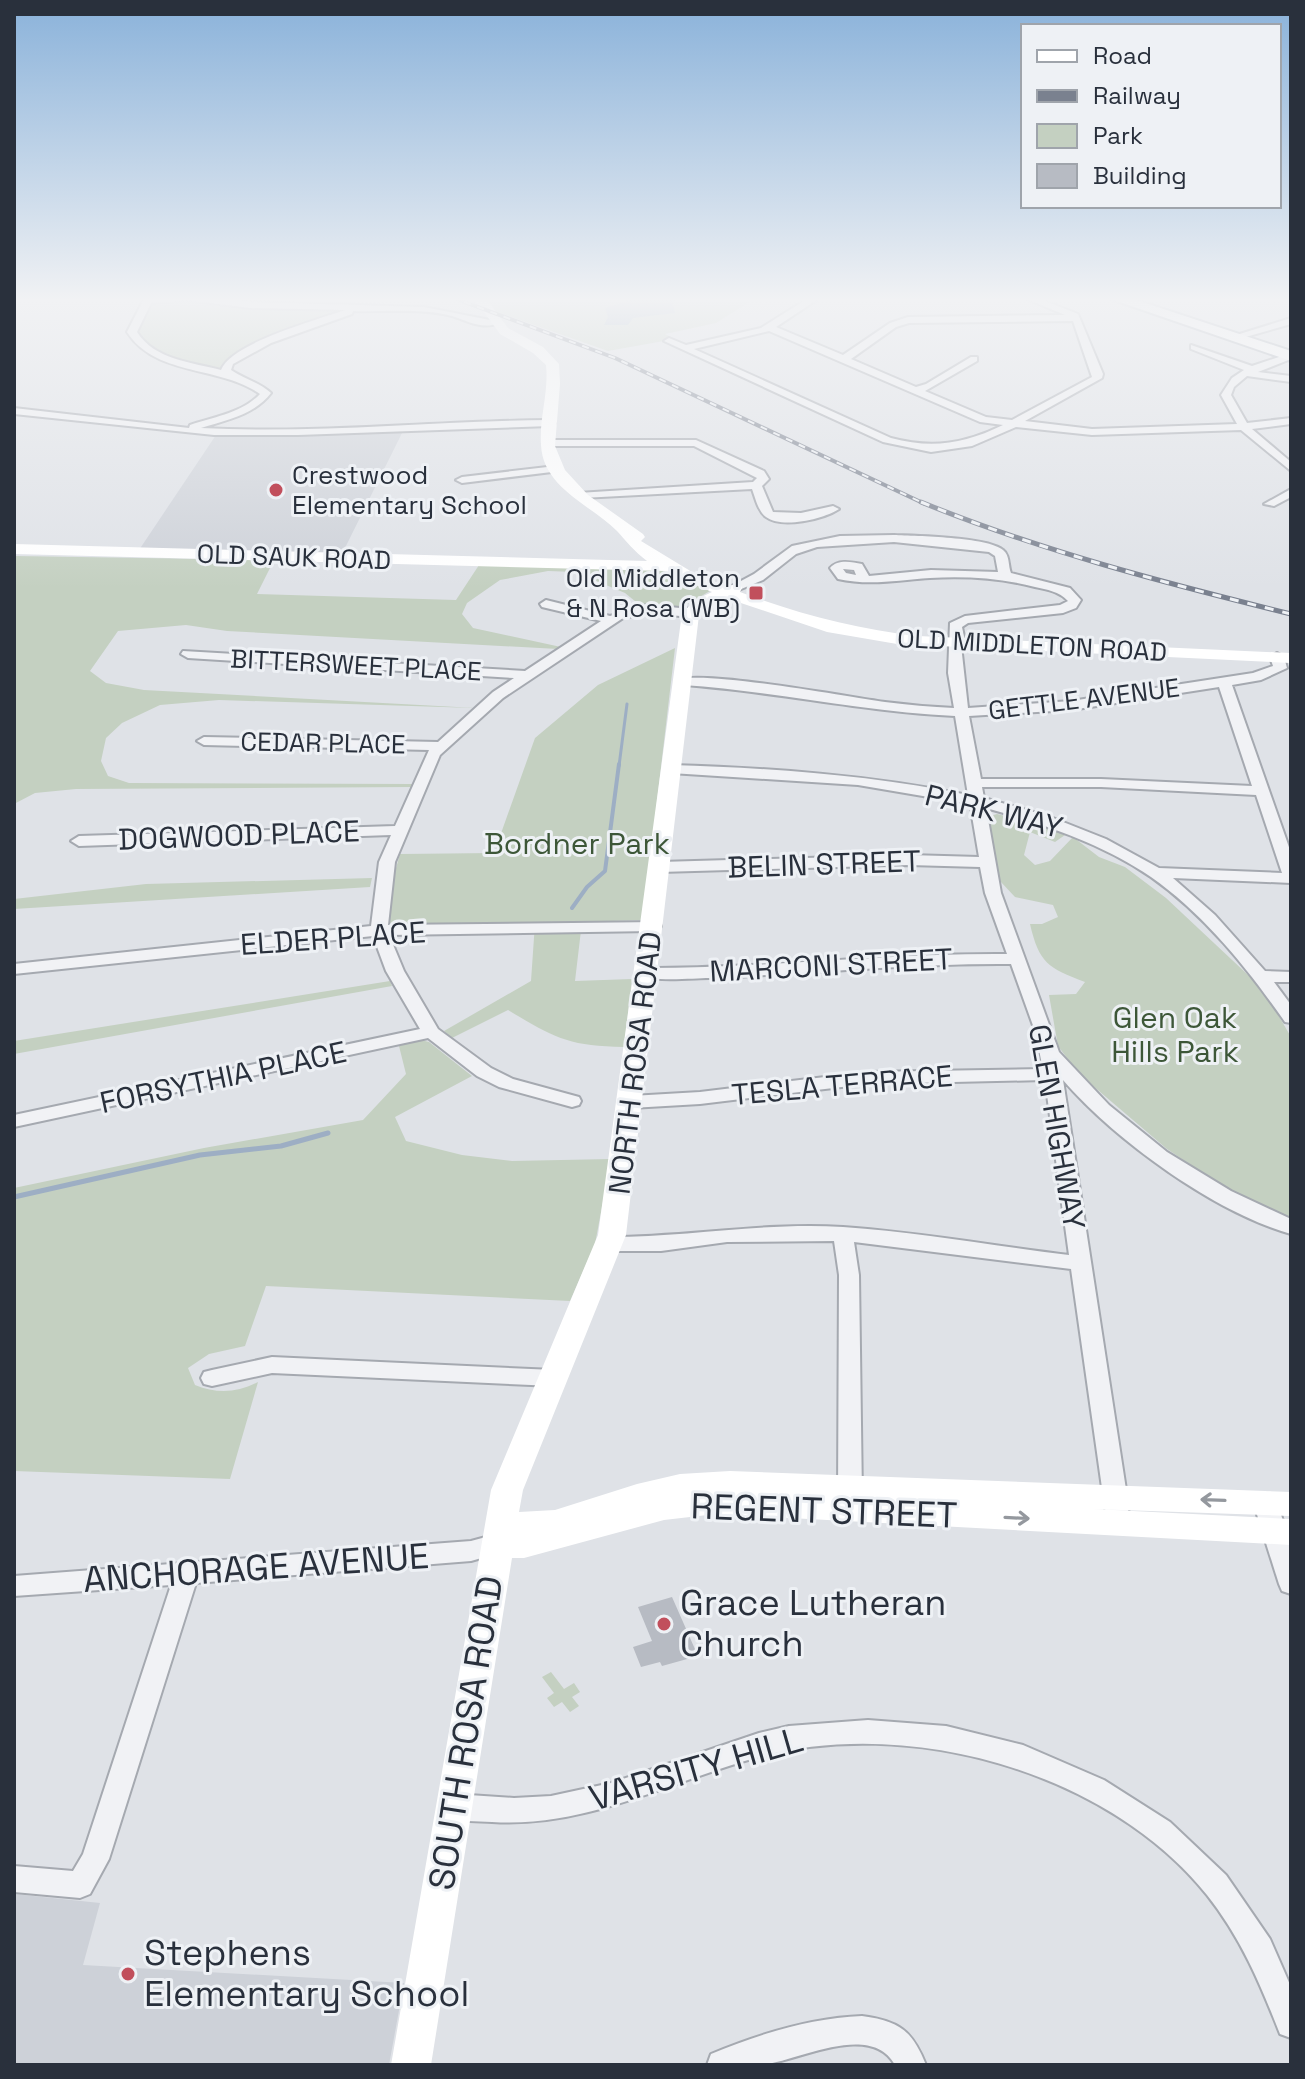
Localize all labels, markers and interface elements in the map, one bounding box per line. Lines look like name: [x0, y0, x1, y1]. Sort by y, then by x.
legend: [1021, 24, 1281, 208]
text: Road: [1093, 40, 1152, 71]
text: Railway: [1093, 80, 1181, 111]
text: Park: [1093, 120, 1143, 151]
text: Building: [1093, 160, 1187, 191]
place label: Crestwood Elementary School: [292, 458, 527, 522]
marker: Crestwood Elementary School: [267, 481, 285, 499]
street label: OLD SAUK ROAD: [196, 537, 392, 577]
place label: Old Middleton & N Rosa (WB): [566, 561, 740, 625]
marker: Old Middleton & N Rosa (WB): [747, 584, 765, 602]
street label: OLD MIDDLETON ROAD: [896, 621, 1168, 669]
street label: BITTERSWEET PLACE: [229, 641, 483, 689]
street label: GETTLE AVENUE: [986, 670, 1182, 728]
street label: CEDAR PLACE: [240, 725, 406, 761]
street label: PARK WAY: [921, 775, 1067, 847]
street label: DOGWOOD PLACE: [117, 811, 361, 859]
park label: Bordner Park: [484, 824, 670, 863]
street label: BELIN STREET: [727, 841, 921, 887]
street label: ELDER PLACE: [239, 912, 427, 964]
street label: NORTH ROSA ROAD: [600, 929, 670, 1197]
street label: MARCONI STREET: [708, 939, 954, 991]
park label: Glen Oak Hills Park: [1111, 998, 1239, 1071]
street label: GLEN HIGHWAY: [1020, 1021, 1094, 1233]
street label: FORSYTHIA PLACE: [96, 1032, 350, 1122]
street label: TESLA TERRACE: [730, 1056, 954, 1114]
street label: REGENT STREET: [690, 1483, 958, 1539]
one-way arrow: [1200, 1493, 1227, 1508]
one-way arrow: [1003, 1511, 1030, 1526]
street label: ANCHORAGE AVENUE: [81, 1533, 431, 1603]
street label: SOUTH ROSA ROAD: [418, 1573, 514, 1893]
place label: Grace Lutheran Church: [680, 1580, 946, 1667]
marker: Grace Lutheran Church: [655, 1615, 673, 1633]
street label: VARSITY HILL: [584, 1717, 808, 1821]
place label: Stephens Elementary School: [144, 1930, 469, 2017]
marker: Stephens Elementary School: [119, 1965, 137, 1983]

